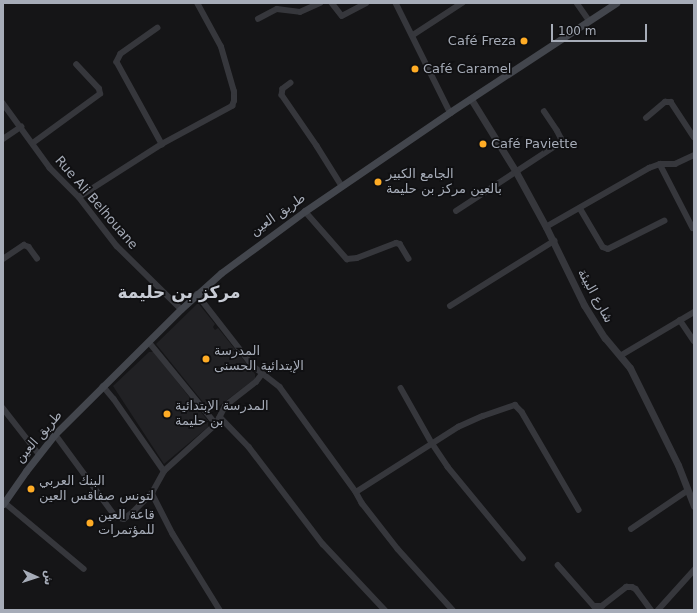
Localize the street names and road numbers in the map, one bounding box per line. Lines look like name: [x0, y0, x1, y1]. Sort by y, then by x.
street label: Rue Ali Belhouane: [51, 153, 141, 253]
street label: طريق العين: [247, 190, 309, 240]
street label: شارع البيئة: [574, 266, 616, 326]
street label: طريق العين: [12, 408, 66, 466]

